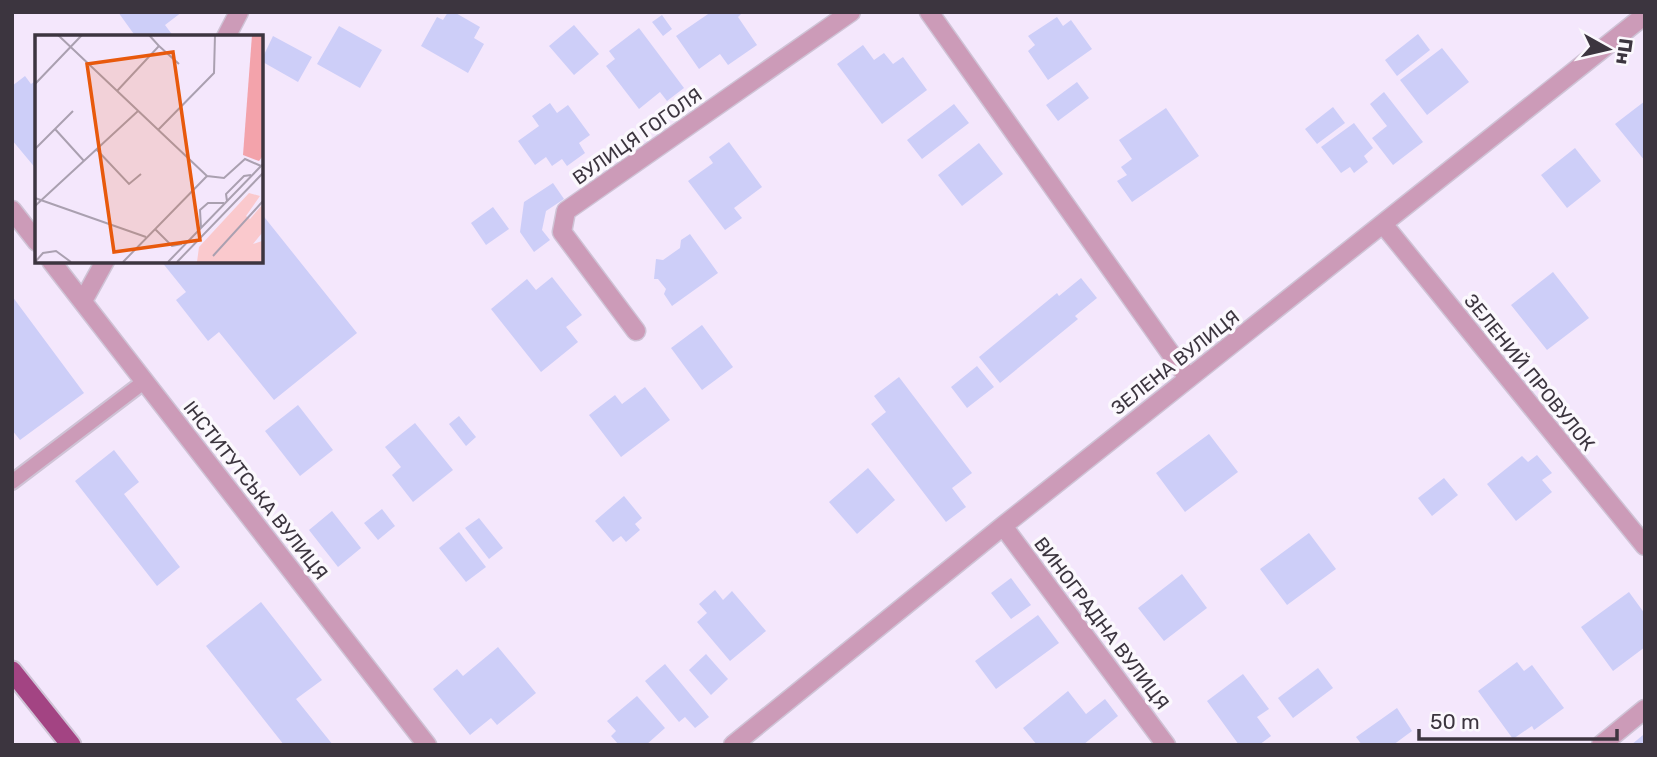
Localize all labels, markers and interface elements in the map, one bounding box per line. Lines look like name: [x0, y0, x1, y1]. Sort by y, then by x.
north arrow: [1573, 14, 1643, 84]
inset map: [35, 35, 262, 262]
text: Пн: [1611, 37, 1638, 66]
street label: ВУЛИЦЯ ГОГОЛЯ: [568, 83, 706, 190]
street label: ЗЕЛЕНИЙ ПРОВУЛОК: [1459, 289, 1600, 455]
street label: ЗЕЛЕНА ВУЛИЦЯ: [1107, 305, 1244, 420]
street label: ІНСТИТУТСЬКА ВУЛИЦЯ: [179, 396, 333, 584]
street label: ВИНОГРАДНА ВУЛИЦЯ: [1029, 533, 1174, 714]
scale bar: [1419, 698, 1617, 742]
text: 50 m: [1430, 709, 1480, 734]

